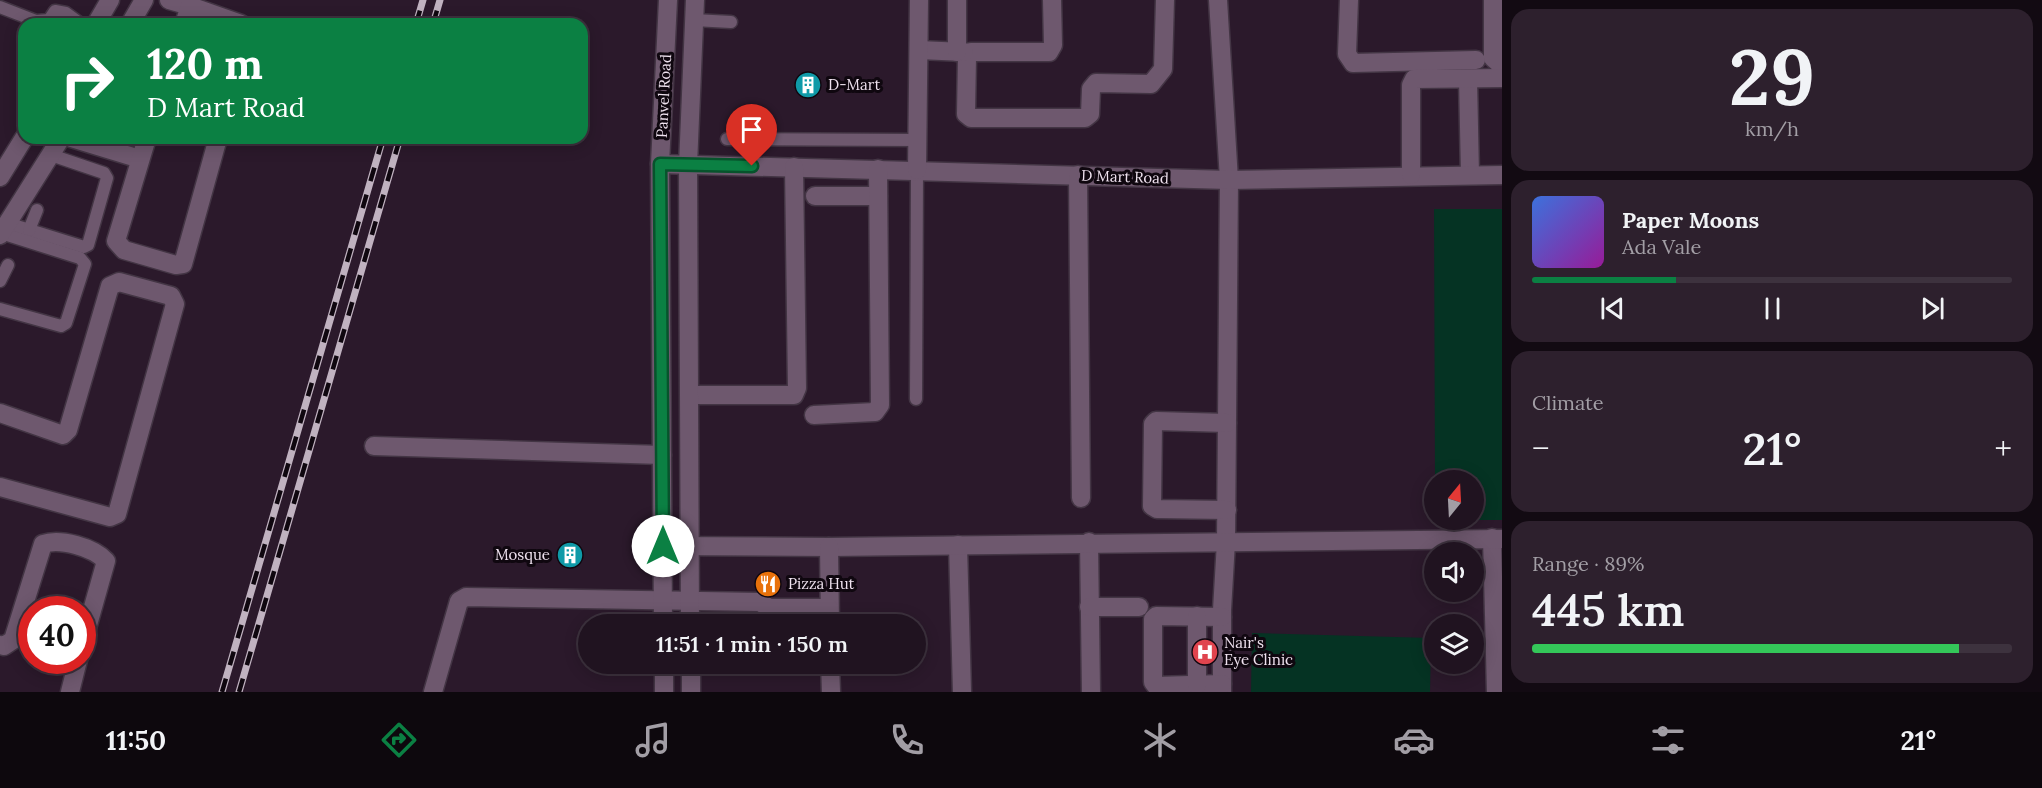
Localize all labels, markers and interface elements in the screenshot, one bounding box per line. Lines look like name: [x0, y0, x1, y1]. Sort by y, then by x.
text: 29: [1729, 27, 1815, 126]
text: 120 m: [147, 37, 263, 91]
icon: right: [48, 42, 126, 120]
street label: Panvel Road: [652, 53, 675, 138]
building icon: D-Mart: [793, 70, 823, 100]
place label: D-Mart: [828, 75, 880, 94]
text: D Mart Road: [147, 90, 305, 124]
pin: [726, 104, 777, 166]
icon: arrive: [735, 113, 768, 146]
text: km/h: [1745, 116, 1799, 141]
street label: D Mart Road: [1081, 165, 1169, 188]
text: Paper Moons: [1622, 206, 1759, 234]
text: Ada Vale: [1622, 234, 1701, 259]
icon: previous: [1596, 292, 1629, 325]
icon: pause: [1756, 292, 1789, 325]
icon: next: [1916, 292, 1949, 325]
text: Climate: [1532, 390, 1604, 415]
text: 21°: [1742, 420, 1802, 477]
text: −: [1532, 427, 1550, 469]
text: +: [1994, 427, 2012, 469]
north arrow: [1424, 470, 1484, 530]
map controls: [1424, 470, 1484, 674]
position arrow: [631, 514, 695, 578]
building icon: Mosque: [555, 540, 585, 570]
button: sound: [1424, 542, 1484, 602]
place label: Mosque: [495, 545, 550, 564]
text: Range · 89%: [1532, 551, 1644, 576]
restaurant icon: Pizza Hut: [753, 569, 783, 599]
place label: Pizza Hut: [788, 574, 855, 593]
text: 445 km: [1532, 581, 1684, 638]
speed limit sign: 40: [18, 596, 96, 674]
button: layers: [1424, 614, 1484, 674]
text: 11:51 · 1 min · 150 m: [656, 630, 848, 658]
place label: Nair's Eye Clinic: [1224, 633, 1293, 669]
hospital icon: Nair's Eye Clinic: [1190, 637, 1220, 667]
icon: directions: [378, 719, 420, 761]
icon: music: [632, 719, 674, 761]
icon: phone: [886, 719, 928, 761]
icon: climate: [1139, 719, 1181, 761]
icon: car: [1393, 719, 1435, 761]
icon: filters: [1647, 719, 1689, 761]
text: 11:50: [106, 723, 166, 757]
text: 21°: [1900, 723, 1936, 757]

